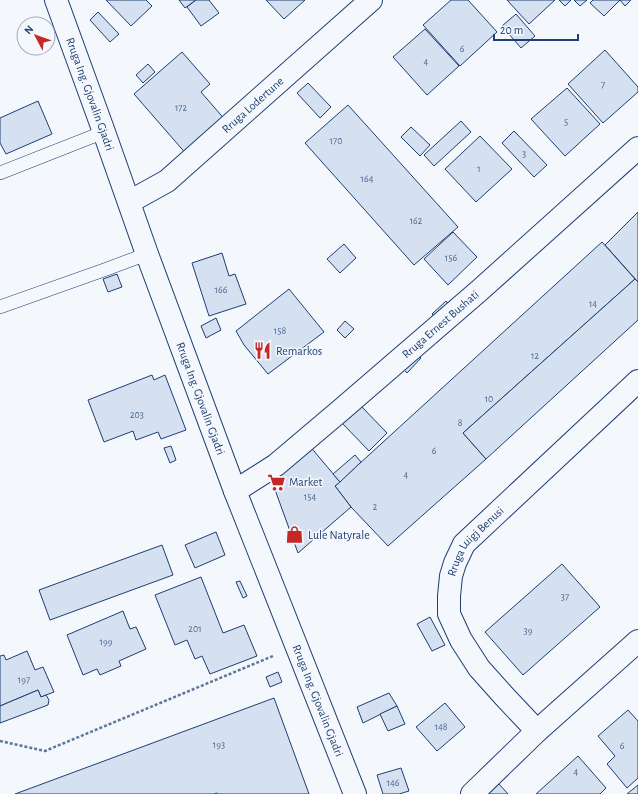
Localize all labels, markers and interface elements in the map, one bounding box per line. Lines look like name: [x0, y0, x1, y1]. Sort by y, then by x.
north arrow: [16, 16, 56, 56]
scale bar: [494, 16, 578, 42]
text: N: [22, 23, 35, 36]
text: 20 m: [500, 24, 523, 36]
street label: Rruga Ing. Gjovalin Gjadri: [64, 36, 116, 152]
house number: 6: [460, 44, 465, 54]
house number: 4: [424, 57, 429, 67]
street label: Rruga Lodertune: [220, 75, 286, 135]
house number: 7: [601, 80, 605, 90]
house number: 172: [175, 103, 188, 113]
house number: 5: [564, 117, 568, 127]
house number: 170: [330, 136, 342, 146]
house number: 3: [522, 149, 526, 159]
house number: 1: [477, 164, 481, 174]
house number: 164: [361, 174, 374, 184]
house number: 162: [410, 216, 423, 226]
house number: 156: [445, 253, 457, 263]
house number: 166: [215, 285, 228, 295]
street label: Rruga Ernest Bushati: [400, 288, 481, 360]
house number: 14: [589, 299, 597, 309]
house number: 158: [274, 326, 286, 336]
street label: Rruga Ing. Gjovalin Gjadri: [174, 341, 227, 457]
restaurant icon: Remarkos: [253, 341, 273, 361]
place label: Remarkos: [276, 345, 322, 357]
house number: 12: [531, 351, 539, 361]
house number: 10: [485, 394, 493, 404]
house number: 203: [130, 410, 144, 420]
house number: 8: [458, 418, 463, 428]
house number: 6: [432, 446, 437, 456]
house number: 4: [404, 470, 409, 480]
supermarket icon: Market: [266, 472, 286, 492]
place label: Market: [289, 476, 322, 488]
house number: 154: [304, 492, 316, 502]
house number: 2: [373, 502, 378, 512]
street label: Rruga Luigj Benusi: [445, 504, 506, 578]
shop icon: Lule Natyrale: [285, 525, 305, 545]
place label: Lule Natyrale: [308, 529, 370, 542]
house number: 37: [561, 592, 569, 602]
house number: 201: [188, 624, 202, 634]
house number: 39: [524, 626, 533, 636]
house number: 199: [100, 637, 113, 647]
street label: Rruga Ing. Gjovalin Gjadri: [290, 643, 346, 758]
house number: 197: [18, 675, 30, 685]
house number: 148: [435, 722, 448, 732]
house number: 193: [213, 740, 225, 750]
house number: 6: [620, 741, 625, 751]
house number: 4: [574, 767, 579, 777]
house number: 146: [387, 778, 400, 788]

